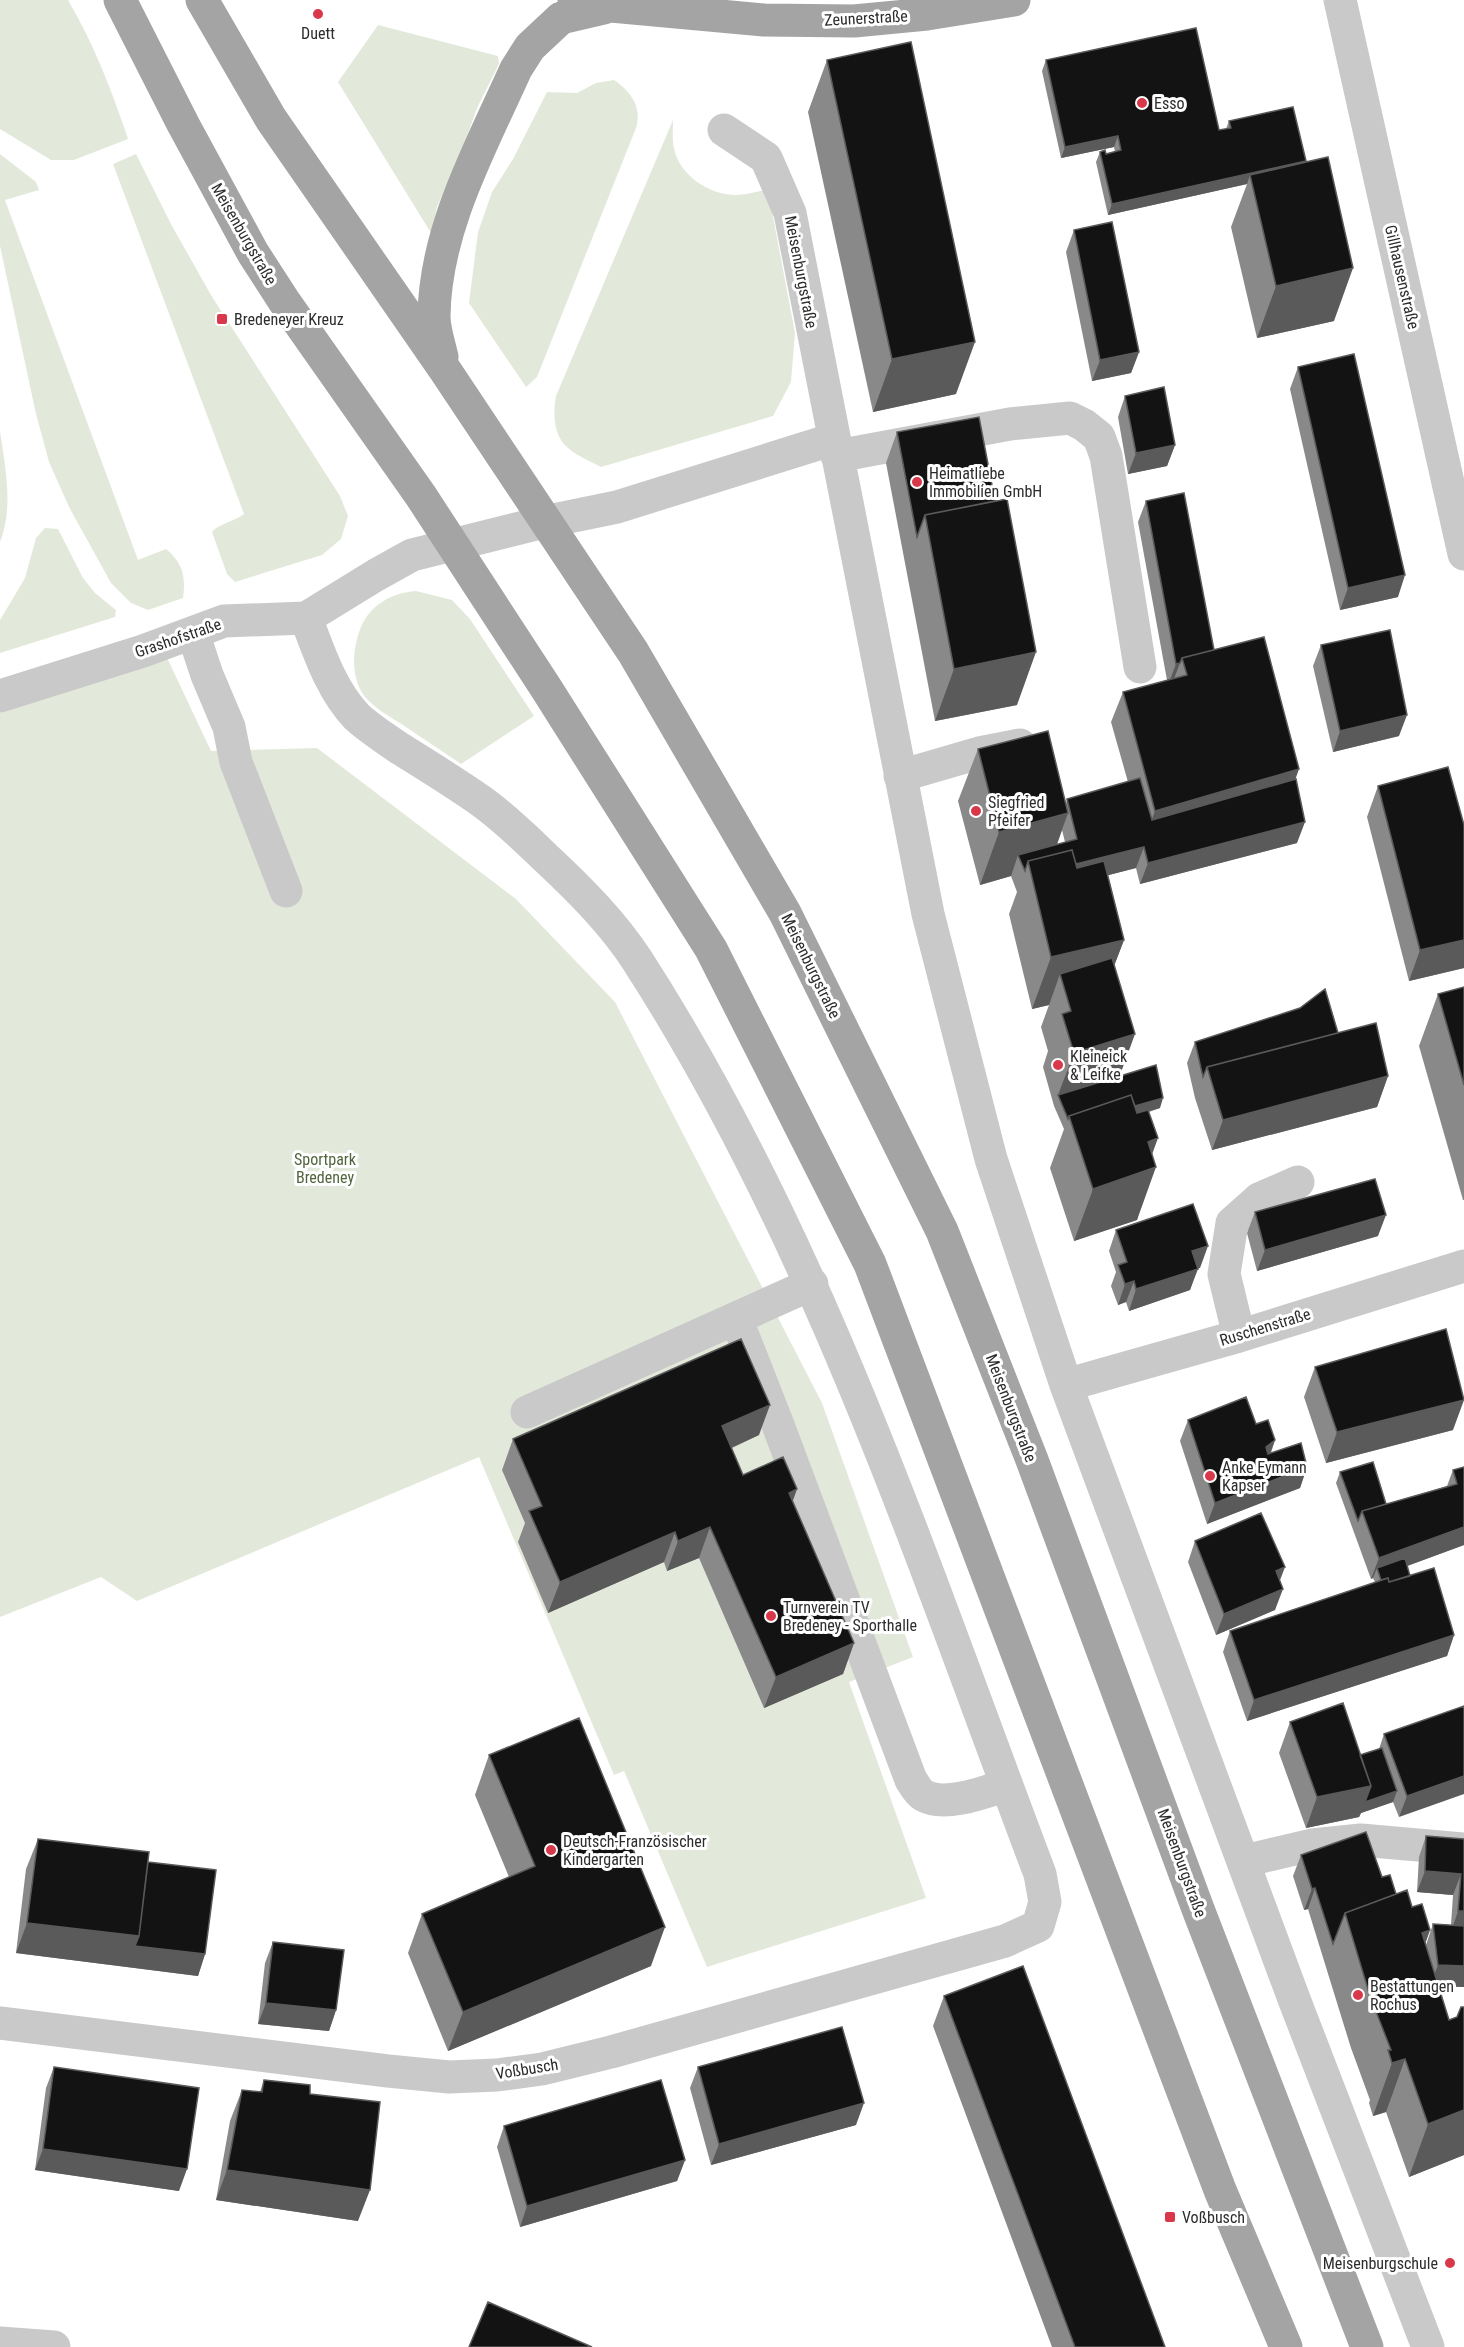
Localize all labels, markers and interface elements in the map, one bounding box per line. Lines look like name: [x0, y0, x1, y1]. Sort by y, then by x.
street label: Zeunerstraße: [824, 6, 908, 30]
marker: Duett: [311, 7, 325, 21]
place label: Duett: [301, 24, 335, 43]
place label: Esso: [1154, 94, 1185, 113]
marker: Esso: [1135, 96, 1149, 110]
street label: Meisenburgstraße: [207, 180, 281, 288]
street label: Meisenburgstraße: [781, 214, 821, 330]
street label: Gillhausenstraße: [1381, 223, 1423, 331]
place label: Bredeneyer Kreuz: [234, 310, 344, 329]
marker: Bredeneyer Kreuz: [215, 312, 229, 326]
place label: Heimatliebe Immobilien GmbH: [929, 464, 1042, 501]
marker: Heimatliebe Immobilien GmbH: [910, 475, 924, 489]
street label: Grashofstraße: [132, 614, 224, 662]
place label: Siegfried Pfeifer: [988, 793, 1044, 830]
marker: Siegfried Pfeifer: [969, 804, 983, 818]
street label: Meisenburgstraße: [777, 911, 845, 1021]
place label: Kleineick & Leifke: [1070, 1047, 1128, 1084]
marker: Kleineick & Leifke: [1051, 1058, 1065, 1072]
park label: Sportpark Bredeney: [294, 1150, 357, 1187]
street label: Ruschenstraße: [1217, 1304, 1313, 1350]
street label: Meisenburgstraße: [982, 1351, 1040, 1465]
place label: Anke Eymann Kapser: [1222, 1458, 1307, 1495]
marker: Anke Eymann Kapser: [1203, 1469, 1217, 1483]
place label: Turnverein TV Bredeney - Sporthalle: [783, 1598, 917, 1635]
marker: Turnverein TV Bredeney - Sporthalle: [764, 1609, 778, 1623]
street label: Meisenburgstraße: [1154, 1806, 1210, 1920]
place label: Deutsch-Französischer Kindergarten: [563, 1832, 707, 1869]
marker: Deutsch-Französischer Kindergarten: [544, 1843, 558, 1857]
place label: Bestattungen Rochus: [1370, 1977, 1454, 2014]
marker: Bestattungen Rochus: [1351, 1988, 1365, 2002]
street label: Voßbusch: [494, 2055, 560, 2083]
place label: Voßbusch: [1182, 2208, 1245, 2227]
marker: Voßbusch: [1163, 2210, 1177, 2224]
place label: Meisenburgschule: [1323, 2254, 1438, 2273]
marker: Meisenburgschule: [1443, 2256, 1457, 2270]

